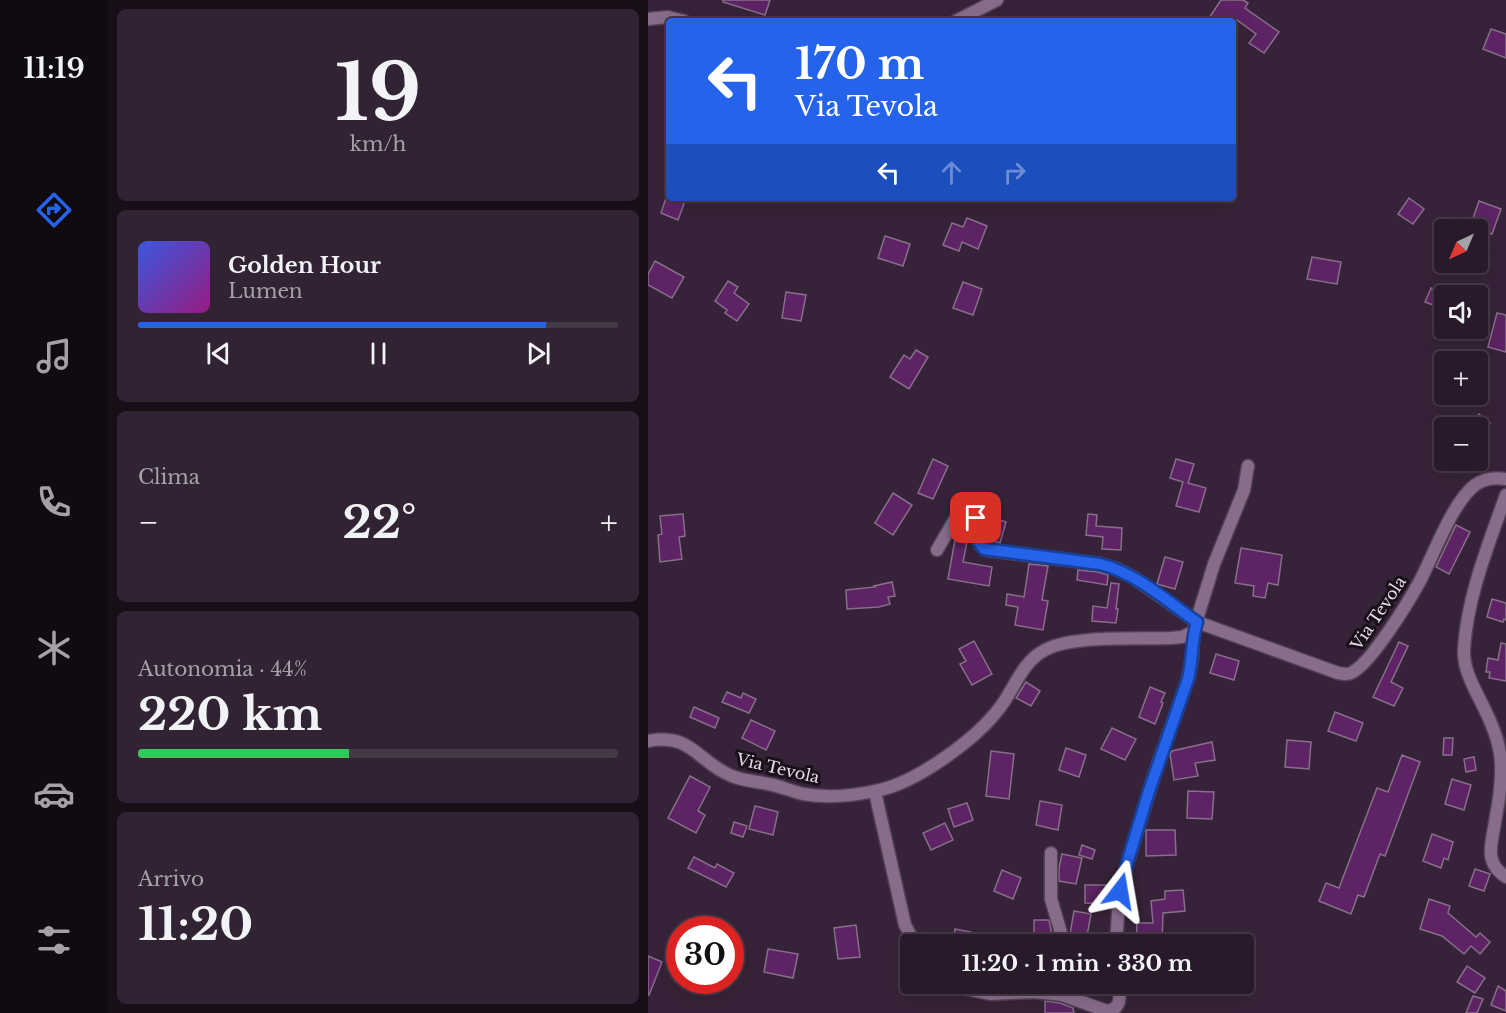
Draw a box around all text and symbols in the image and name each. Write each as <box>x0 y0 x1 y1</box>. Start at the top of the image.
text: 170 m <box>795 38 924 90</box>
icon: left <box>696 42 774 120</box>
text: 19 <box>335 44 421 141</box>
text: 11:19 <box>23 52 85 85</box>
text: Via Tevola <box>795 90 938 123</box>
text: km/h <box>350 132 406 156</box>
icon: left <box>872 156 905 189</box>
icon: ahead <box>935 156 968 189</box>
icon: right <box>998 156 1031 189</box>
icon: directions <box>33 189 75 231</box>
north arrow <box>1434 219 1488 273</box>
map controls <box>1434 219 1488 471</box>
text: Golden Hour <box>228 252 381 279</box>
text: Lumen <box>228 279 303 303</box>
button: sound <box>1434 285 1488 339</box>
icon: music <box>33 335 75 377</box>
icon: previous <box>202 337 235 370</box>
icon: pause <box>362 337 395 370</box>
icon: next <box>522 337 555 370</box>
button: + <box>1434 351 1488 405</box>
button: − <box>1434 417 1488 471</box>
text: Clima <box>138 465 200 489</box>
icon: phone <box>33 481 75 523</box>
pin <box>950 492 1001 543</box>
text: 22° <box>343 494 416 550</box>
icon: arrive <box>959 501 992 534</box>
text: − <box>138 502 159 543</box>
text: + <box>600 502 618 543</box>
street label: Via Tevola <box>1345 572 1410 655</box>
icon: climate <box>33 627 75 669</box>
text: Autonomia · 44% <box>138 657 307 681</box>
text: 220 km <box>138 686 322 742</box>
street label: Via Tevola <box>734 749 822 787</box>
icon: car <box>33 773 75 815</box>
position arrow <box>1088 859 1152 923</box>
text: Arrivo <box>138 867 204 891</box>
text: 11:20 <box>138 896 253 952</box>
speed limit sign: 30 <box>666 916 744 994</box>
icon: filters <box>33 919 75 961</box>
text: 11:20 · 1 min · 330 m <box>962 950 1192 977</box>

